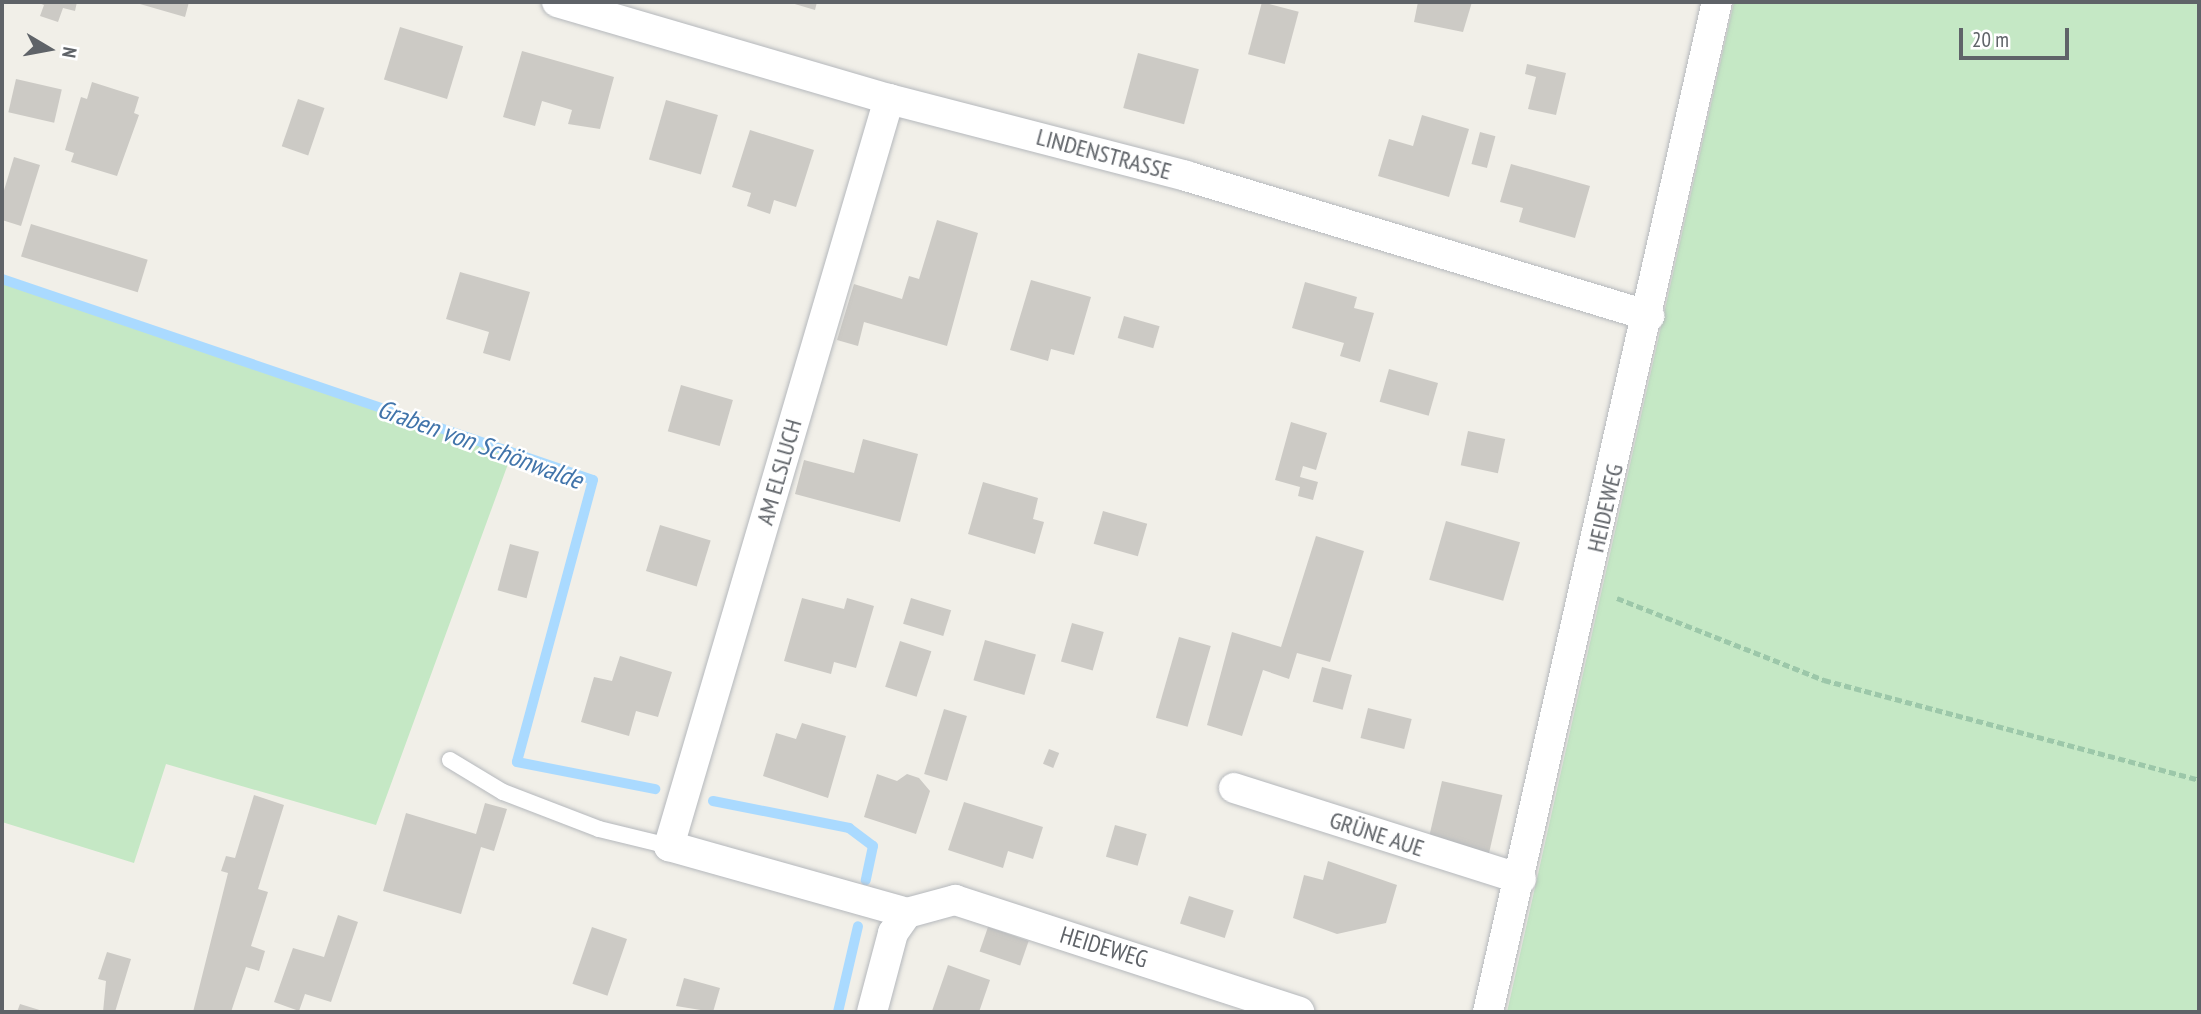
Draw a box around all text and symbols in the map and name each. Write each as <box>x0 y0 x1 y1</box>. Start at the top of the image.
north arrow <box>14 14 84 84</box>
scale bar <box>1963 14 2073 58</box>
text: 20 m <box>1972 26 2009 53</box>
text: N <box>57 46 82 60</box>
street label: LINDENSTRASSE <box>1033 122 1175 186</box>
water label: Graben von Schönwalde <box>373 392 587 496</box>
street label: AM ELSLUCH <box>750 416 808 528</box>
street label: HEIDEWEG <box>1581 461 1629 555</box>
street label: GRÜNE AUE <box>1326 805 1428 863</box>
street label: HEIDEWEG <box>1057 920 1151 974</box>

